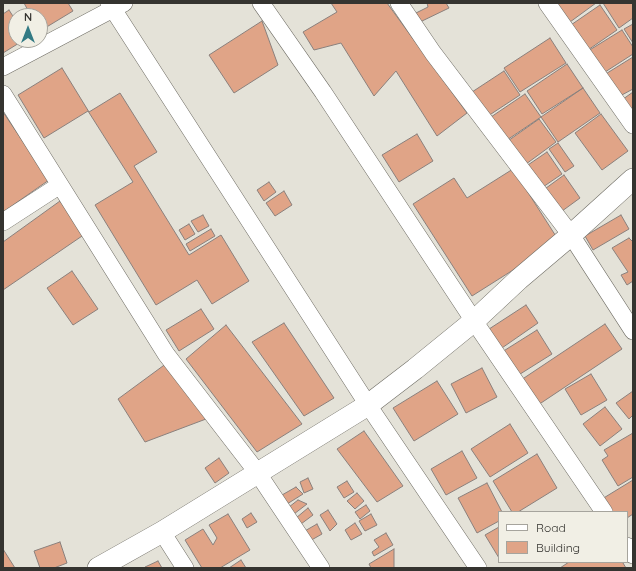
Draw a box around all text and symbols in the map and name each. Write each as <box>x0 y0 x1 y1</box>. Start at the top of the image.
north arrow <box>8 8 48 48</box>
text: N <box>24 10 32 24</box>
legend <box>498 511 628 563</box>
text: Road <box>536 520 566 535</box>
text: Building <box>536 540 580 555</box>

